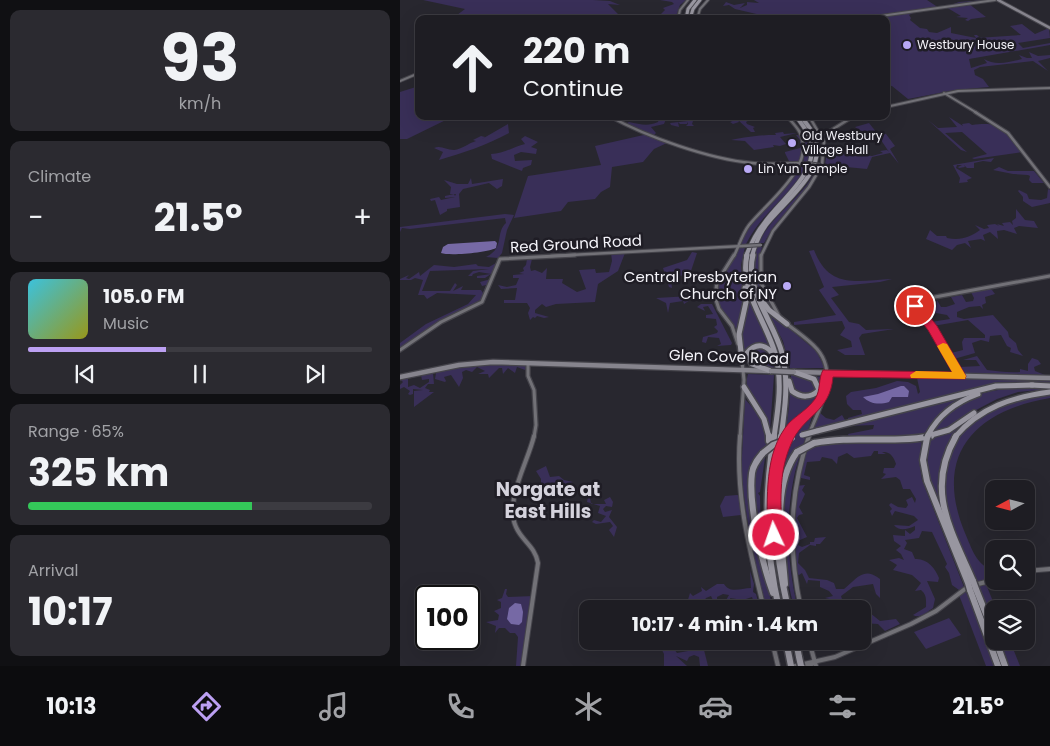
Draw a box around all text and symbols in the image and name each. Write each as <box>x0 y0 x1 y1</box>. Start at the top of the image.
text: 93 <box>160 13 240 104</box>
text: 220 m <box>523 26 630 75</box>
icon: ahead <box>440 35 505 100</box>
place label: Westbury House <box>917 36 1014 53</box>
marker: Westbury House <box>901 39 913 51</box>
text: Continue <box>523 73 623 104</box>
text: km/h <box>179 92 221 115</box>
place label: Old Westbury Village Hall <box>802 127 883 158</box>
marker: Old Westbury Village Hall <box>786 137 798 149</box>
place label: Lin Yun Temple <box>758 160 847 177</box>
marker: Lin Yun Temple <box>742 163 754 175</box>
text: Climate <box>28 165 91 188</box>
text: 21.5° <box>154 191 243 244</box>
text: − <box>28 198 43 237</box>
text: + <box>353 198 372 237</box>
street label: Red Ground Road <box>510 230 642 257</box>
place label: Central Presbyterian Church of NY <box>624 266 777 304</box>
marker: Central Presbyterian Church of NY <box>781 280 793 292</box>
text: 105.0 FM <box>103 283 185 310</box>
pin <box>894 285 936 327</box>
icon: arrive <box>901 292 929 320</box>
text: Music <box>103 312 149 335</box>
street label: Glen Cove Road <box>669 344 789 369</box>
icon: previous <box>71 360 99 388</box>
icon: pause <box>186 360 214 388</box>
icon: next <box>301 360 329 388</box>
text: Range · 65% <box>28 420 124 443</box>
text: 325 km <box>28 446 169 499</box>
district label: Norgate at East Hills <box>496 476 600 525</box>
north arrow <box>985 480 1035 530</box>
map controls <box>985 480 1035 650</box>
position arrow <box>747 508 799 560</box>
button: search <box>985 540 1035 590</box>
text: Arrival <box>28 559 78 582</box>
text: 10:17 <box>28 585 112 638</box>
speed limit sign: 100 <box>415 585 480 650</box>
button: layers <box>985 600 1035 650</box>
text: 10:17 · 4 min · 1.4 km <box>632 611 818 638</box>
icon: directions <box>189 689 224 724</box>
icon: music <box>316 689 351 724</box>
icon: phone <box>443 689 478 724</box>
icon: climate <box>571 689 606 724</box>
icon: car <box>698 689 733 724</box>
icon: filters <box>825 689 860 724</box>
text: 10:13 <box>46 691 97 722</box>
text: 21.5° <box>952 691 1004 722</box>

